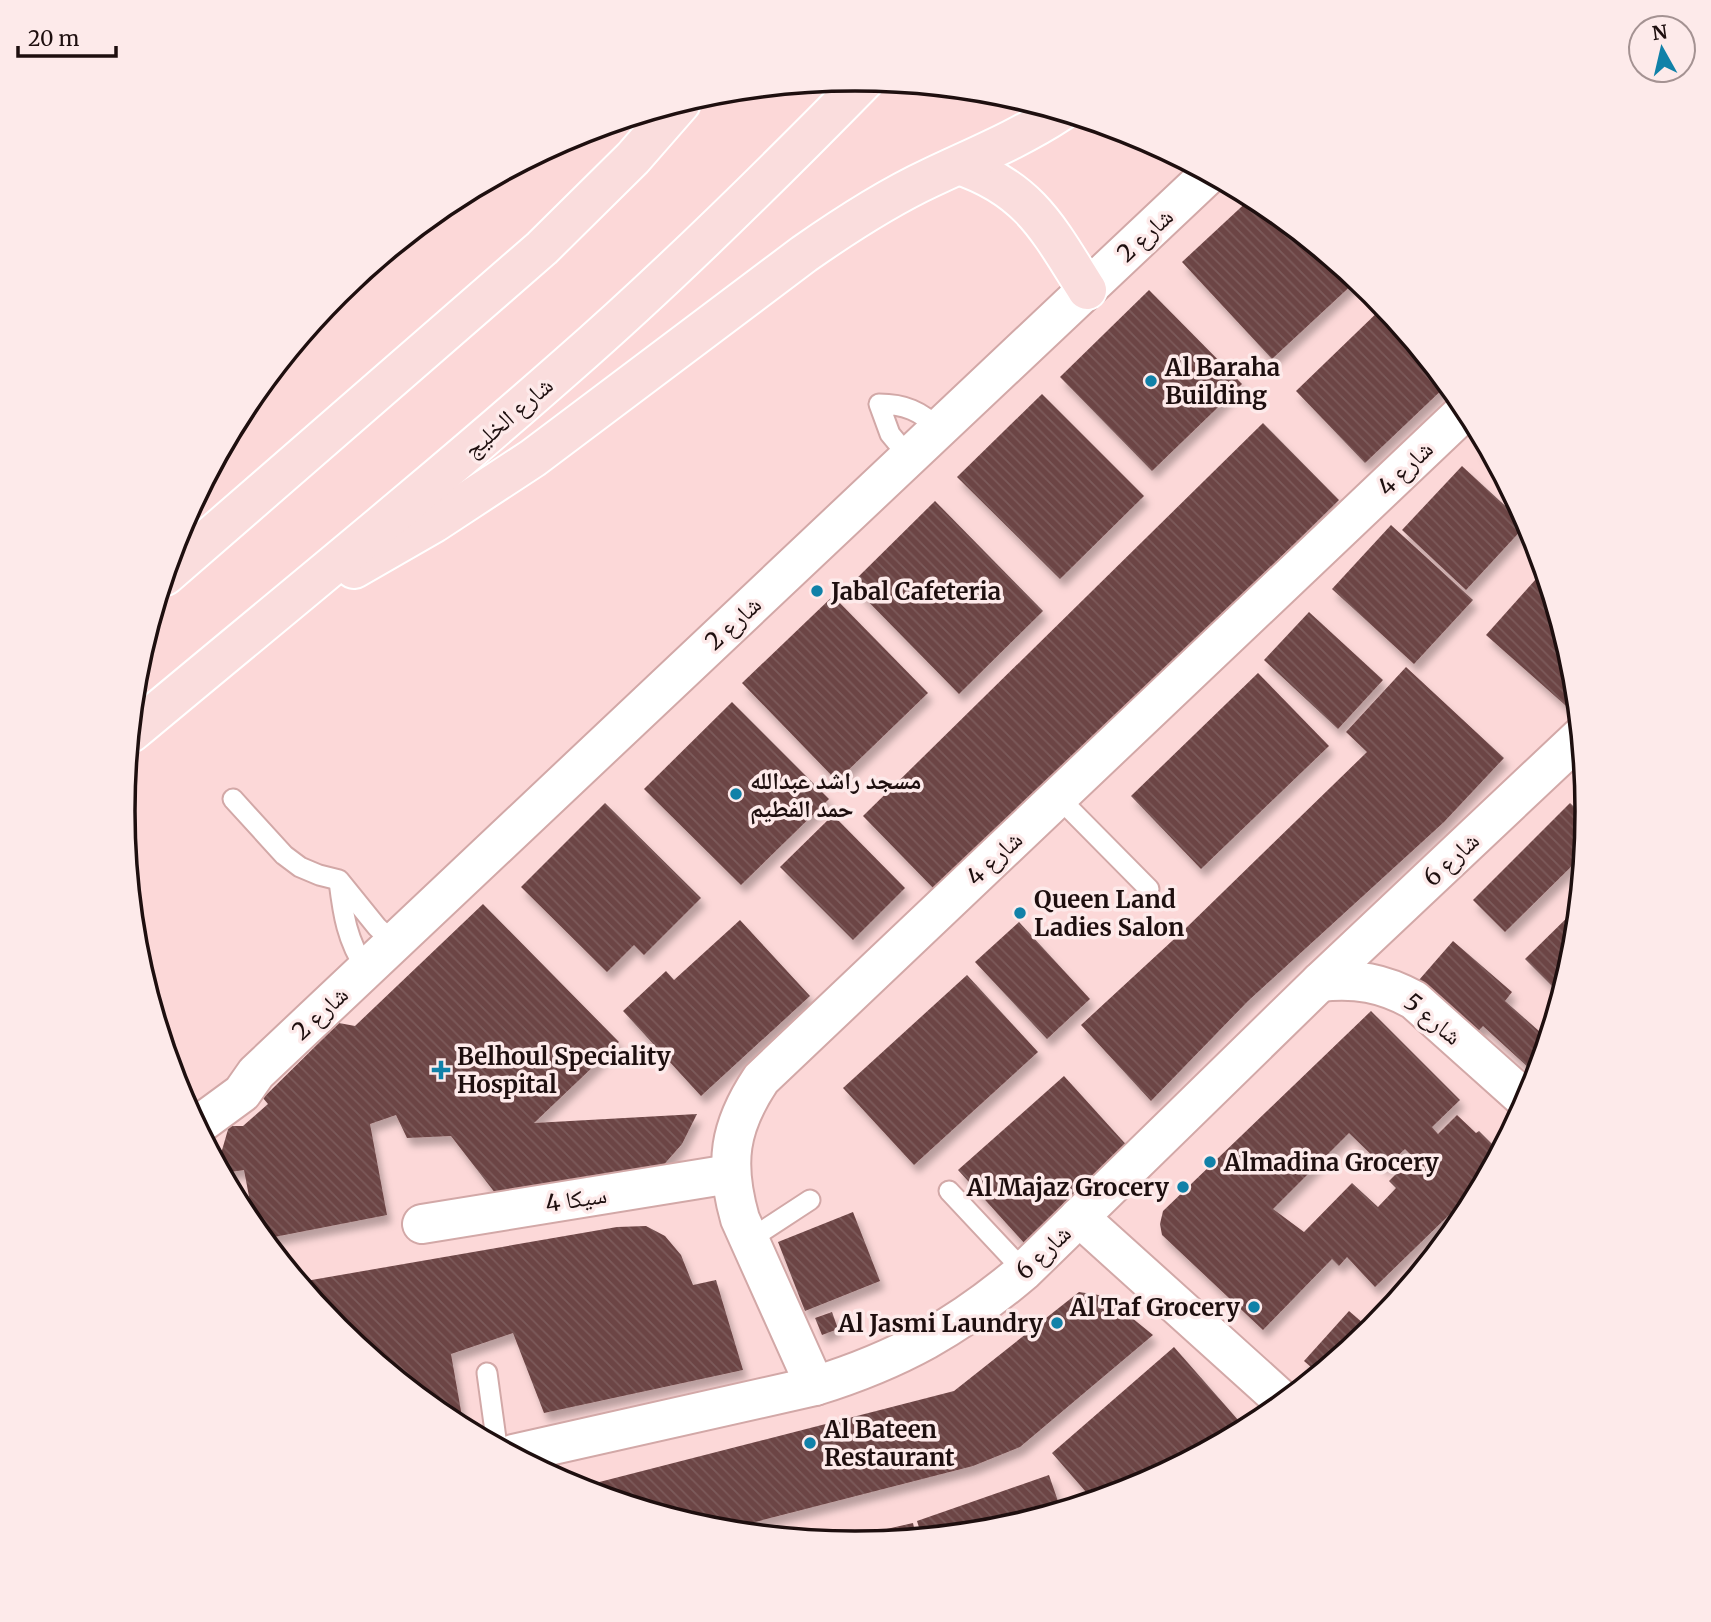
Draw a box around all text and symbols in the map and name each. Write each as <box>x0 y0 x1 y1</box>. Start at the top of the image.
scale bar <box>18 14 116 58</box>
north arrow <box>1627 14 1697 84</box>
text: N <box>1651 19 1669 45</box>
text: 20 m <box>28 25 80 52</box>
street label: شارع 2 <box>1110 201 1180 269</box>
place label: Al Baraha Building <box>1164 352 1280 411</box>
street label: شارع الخليج <box>457 370 559 464</box>
marker: Al Baraha Building <box>1143 373 1159 389</box>
street label: شارع 4 <box>1370 434 1440 502</box>
place label: Jabal Cafeteria <box>830 576 1001 607</box>
marker: Jabal Cafeteria <box>809 583 825 599</box>
street label: شارع 2 <box>698 589 768 657</box>
place label: مسجد راشد عبدالله حمد الفطيم <box>750 765 921 825</box>
marker: مسجد راشد عبدالله حمد الفطيم <box>728 786 744 802</box>
street label: شارع 4 <box>959 824 1029 892</box>
street label: شارع 6 <box>1416 825 1486 893</box>
place label: Queen Land Ladies Salon <box>1034 884 1184 943</box>
marker: Queen Land Ladies Salon <box>1012 905 1028 921</box>
street label: شارع 2 <box>285 979 355 1047</box>
street label: شارع 5 <box>1398 986 1468 1052</box>
place label: Belhoul Speciality Hospital <box>457 1041 671 1100</box>
marker: Belhoul Speciality Hospital <box>431 1060 451 1080</box>
place label: Almadina Grocery <box>1223 1147 1440 1178</box>
marker: Almadina Grocery <box>1202 1154 1218 1170</box>
place label: Al Majaz Grocery <box>966 1172 1170 1203</box>
street label: 4 سيكا <box>543 1179 609 1219</box>
marker: Al Majaz Grocery <box>1175 1179 1191 1195</box>
street label: شارع 6 <box>1009 1218 1077 1286</box>
place label: Al Taf Grocery <box>1069 1292 1241 1323</box>
marker: Al Taf Grocery <box>1246 1299 1262 1315</box>
place label: Al Jasmi Laundry <box>837 1308 1044 1339</box>
marker: Al Jasmi Laundry <box>1049 1315 1065 1331</box>
place label: Al Bateen Restaurant <box>823 1414 955 1473</box>
marker: Al Bateen Restaurant <box>802 1435 818 1451</box>

